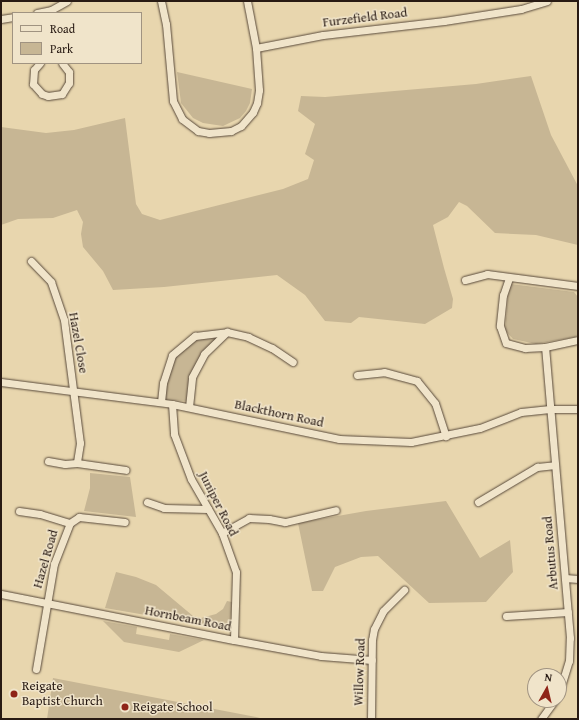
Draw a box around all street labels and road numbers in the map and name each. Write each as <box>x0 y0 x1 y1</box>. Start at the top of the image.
street label: Furzefield Road <box>322 5 408 31</box>
street label: Hazel Close <box>65 311 91 375</box>
street label: Blackthorn Road <box>233 397 325 431</box>
street label: Juniper Road <box>195 469 241 539</box>
street label: Arbutus Road <box>540 516 562 590</box>
street label: Hazel Road <box>30 528 62 590</box>
street label: Hornbeam Road <box>144 603 232 635</box>
street label: Willow Road <box>351 638 369 706</box>

